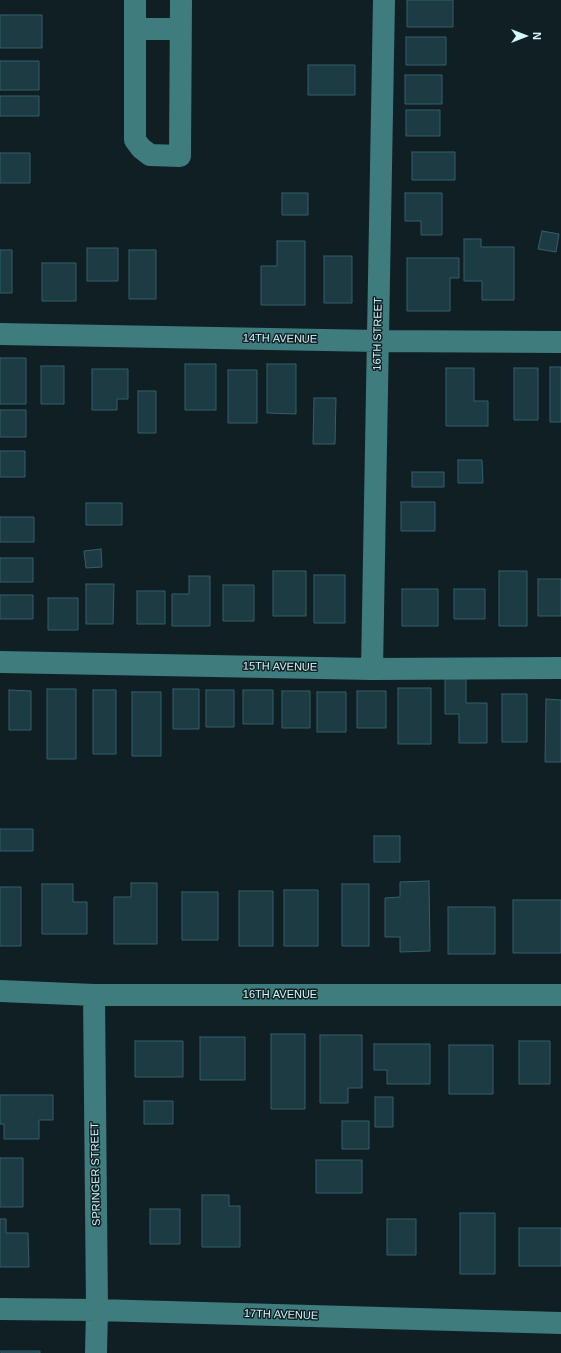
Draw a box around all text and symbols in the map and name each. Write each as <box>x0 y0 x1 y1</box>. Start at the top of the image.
north arrow <box>505 16 545 56</box>
text: N <box>531 32 543 40</box>
street label: 16TH STREET <box>371 297 385 371</box>
street label: 14TH AVENUE <box>243 332 317 346</box>
street label: 15TH AVENUE <box>243 660 317 674</box>
street label: 16TH AVENUE <box>243 988 317 1002</box>
street label: SPRINGER STREET <box>88 1122 104 1226</box>
street label: 17TH AVENUE <box>244 1307 318 1323</box>

